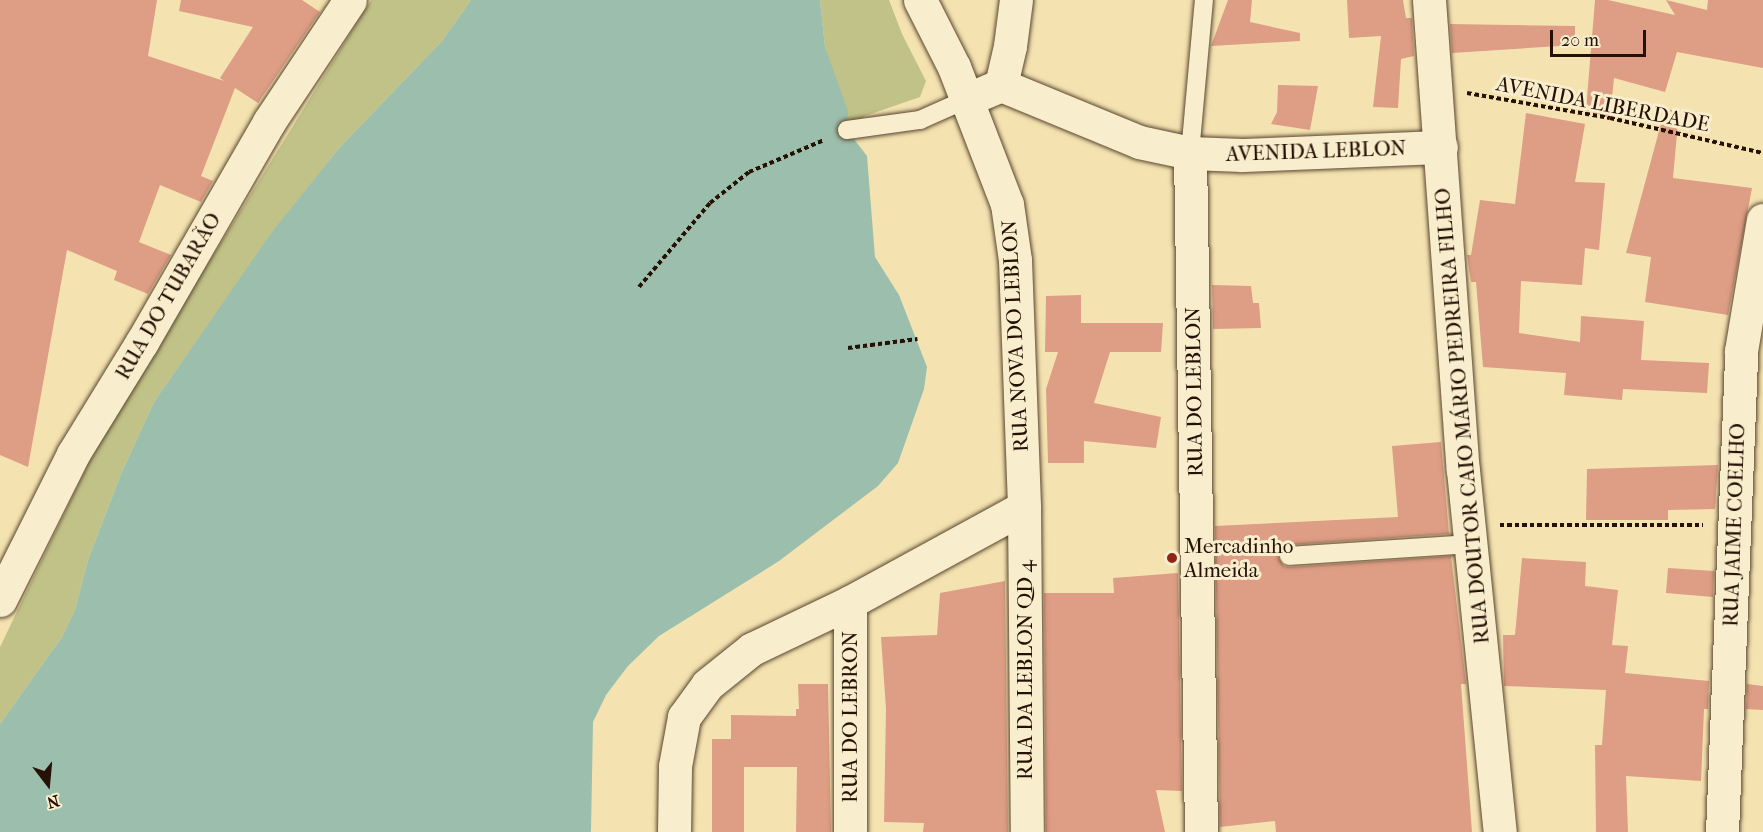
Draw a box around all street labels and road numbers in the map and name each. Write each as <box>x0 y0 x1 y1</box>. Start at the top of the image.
street label: AVENIDA LIBERDADE <box>1494 71 1712 137</box>
street label: AVENIDA LEBLON <box>1225 135 1407 167</box>
street label: RUA DOUTOR CAIO MÁRIO PEDREIRA FILHO <box>1430 187 1494 645</box>
street label: RUA DO TUBARÃO <box>110 208 226 384</box>
street label: RUA NOVA DO LEBLON <box>996 219 1034 453</box>
street label: RUA DO LEBLON <box>1180 307 1208 477</box>
street label: RUA JAIME COELHO <box>1718 423 1750 627</box>
street label: RUA DA LEBLON QD 4 <box>1012 560 1038 780</box>
street label: RUA DO LEBRON <box>837 631 863 803</box>

